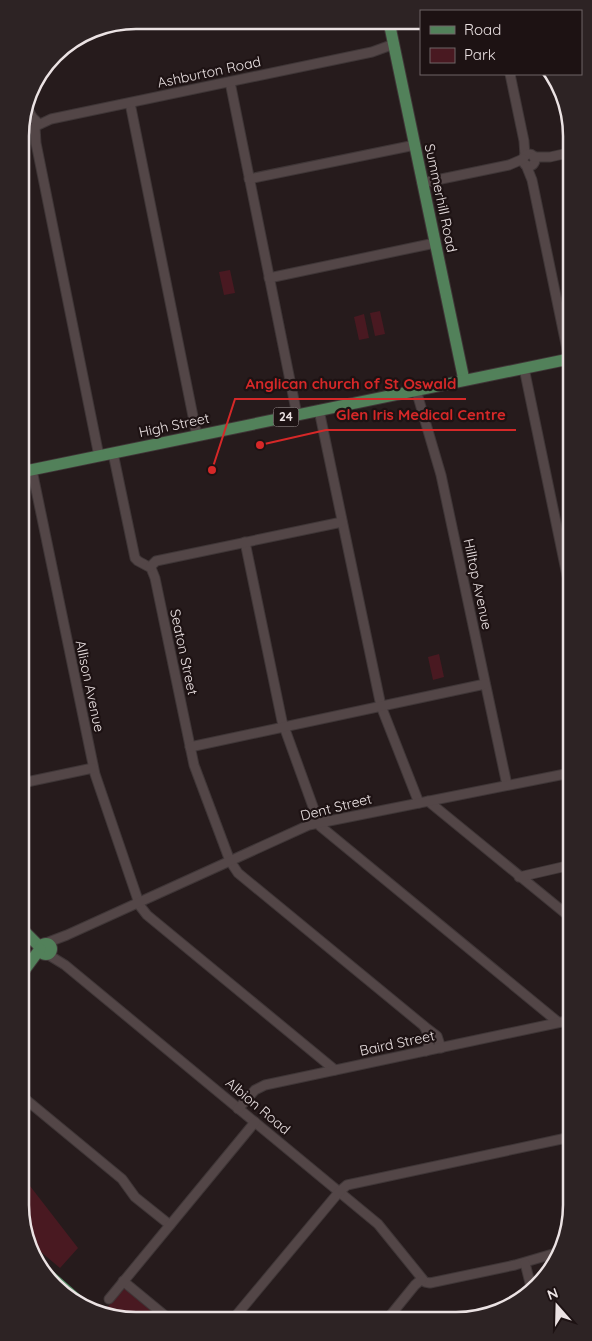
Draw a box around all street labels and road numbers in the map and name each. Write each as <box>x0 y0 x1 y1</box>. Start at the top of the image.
street label: Ashburton Road <box>156 52 262 92</box>
street label: Summerhill Road <box>421 142 461 254</box>
road number: 24 <box>274 408 298 427</box>
street label: High Street <box>137 409 211 441</box>
street label: Hilltop Avenue <box>460 537 496 631</box>
street label: Seaton Street <box>166 607 202 697</box>
street label: Allison Avenue <box>71 638 109 734</box>
street label: Dent Street <box>298 789 374 825</box>
street label: Baird Street <box>358 1026 436 1060</box>
street label: Albion Road <box>222 1074 294 1138</box>

